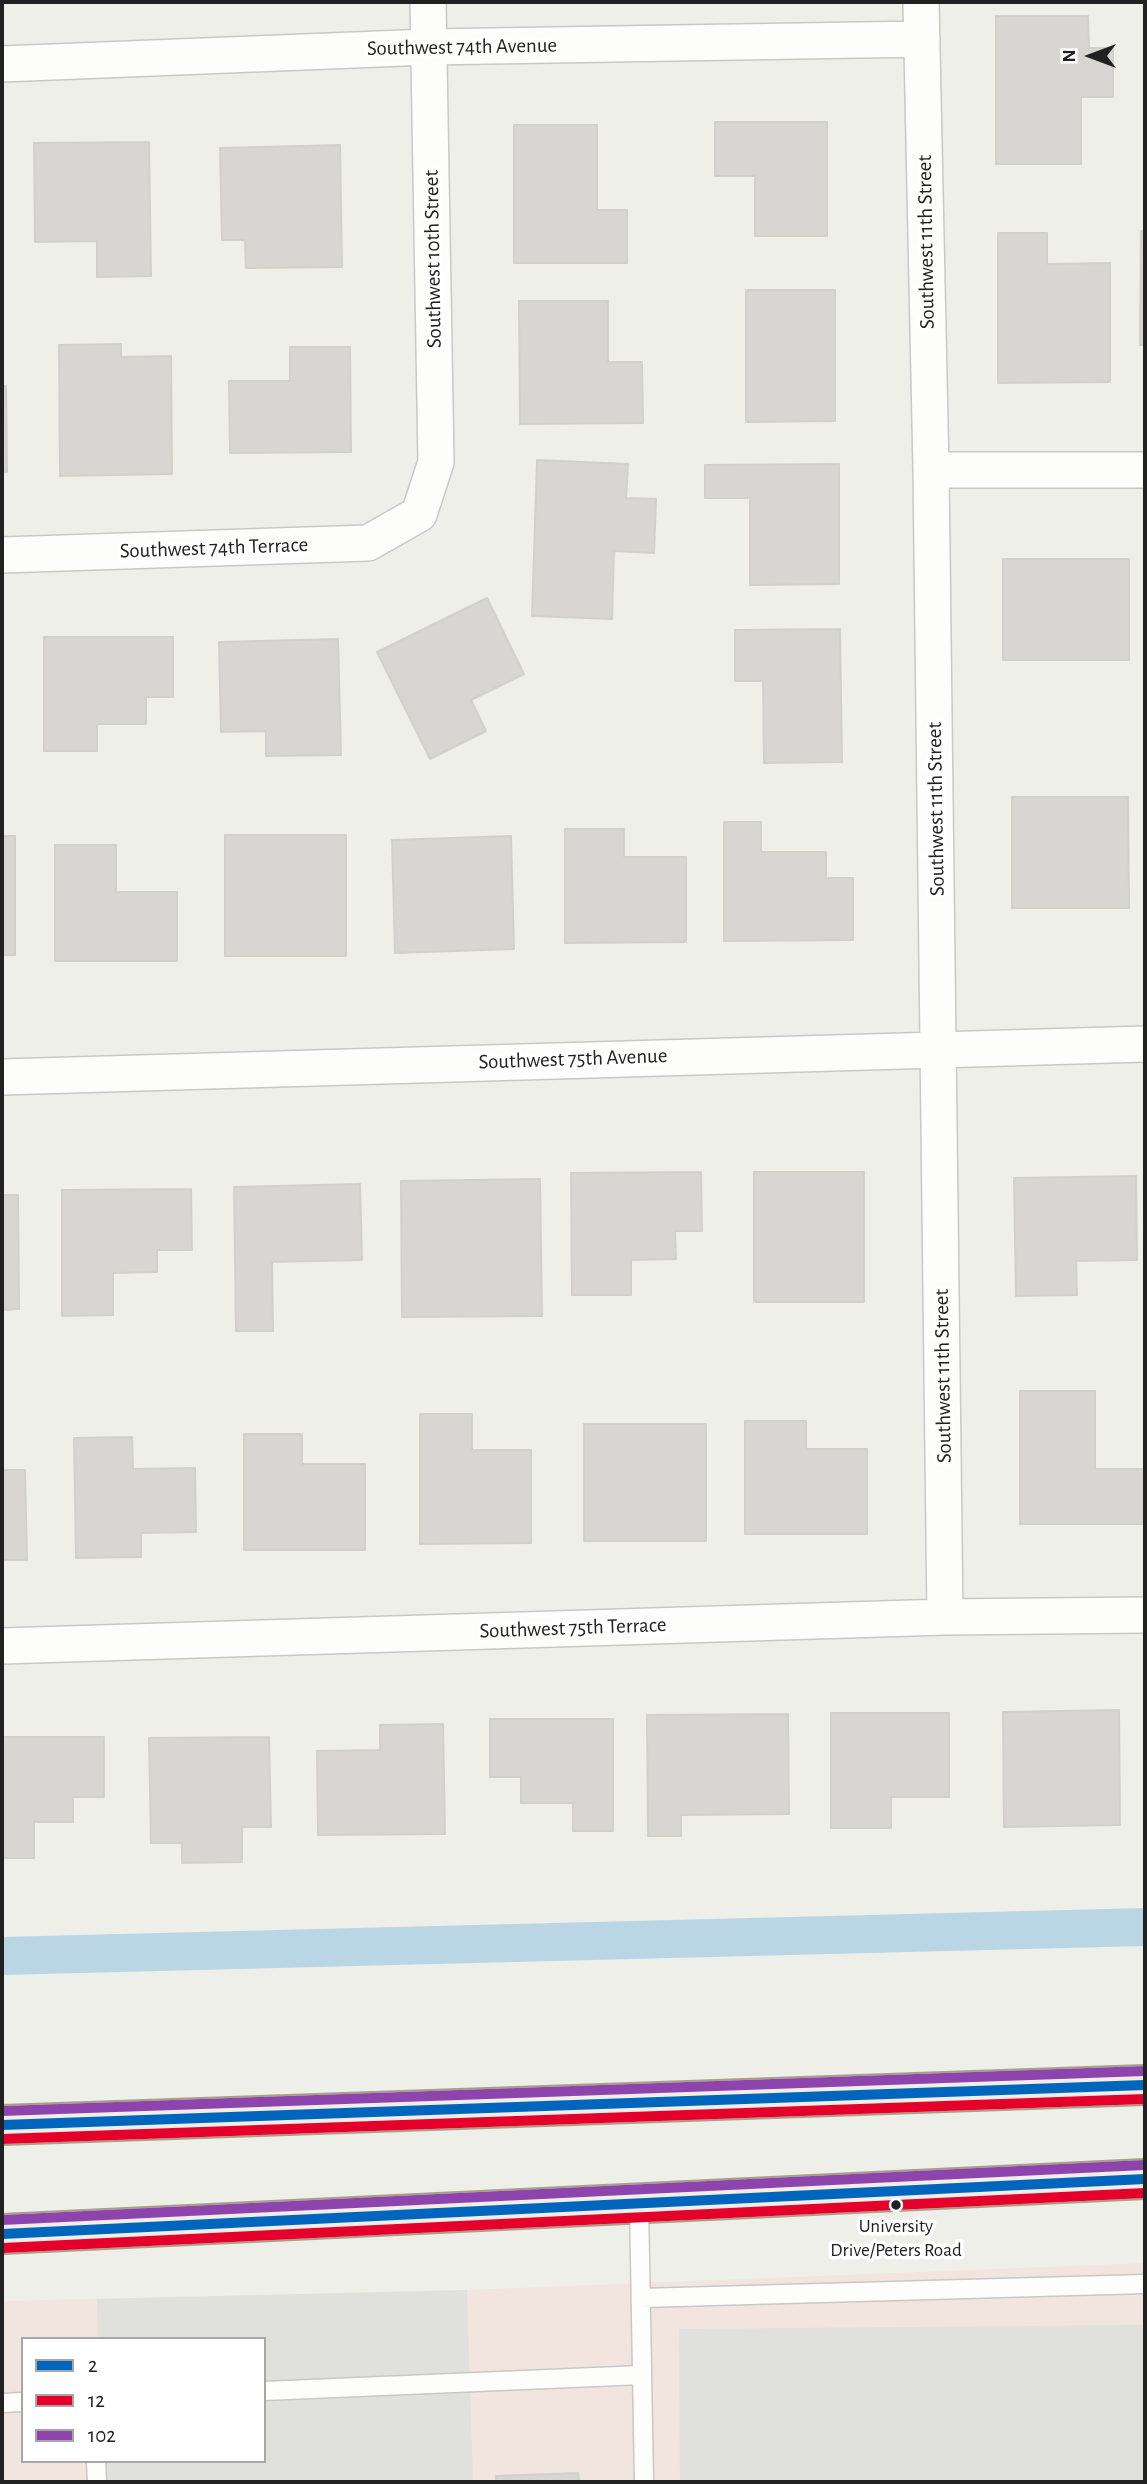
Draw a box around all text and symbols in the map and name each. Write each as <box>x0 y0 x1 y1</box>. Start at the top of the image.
north arrow <box>1056 21 1126 91</box>
street label: Southwest 74th Avenue <box>367 33 557 61</box>
text: N <box>1060 49 1079 63</box>
street label: Southwest 11th Street <box>912 155 940 329</box>
street label: Southwest 10th Street <box>419 170 447 348</box>
street label: Southwest 74th Terrace <box>119 532 309 564</box>
street label: Southwest 11th Street <box>922 722 950 896</box>
street label: Southwest 75th Avenue <box>478 1043 668 1075</box>
street label: Southwest 11th Street <box>929 1289 957 1463</box>
street label: Southwest 75th Terrace <box>479 1612 667 1644</box>
marker: University Drive/Peters Road <box>889 2198 903 2212</box>
place label: University Drive/Peters Road <box>830 2215 962 2259</box>
legend <box>21 2337 266 2463</box>
text: 2 <box>88 2355 98 2376</box>
text: 12 <box>88 2390 105 2411</box>
text: 102 <box>88 2425 116 2446</box>

